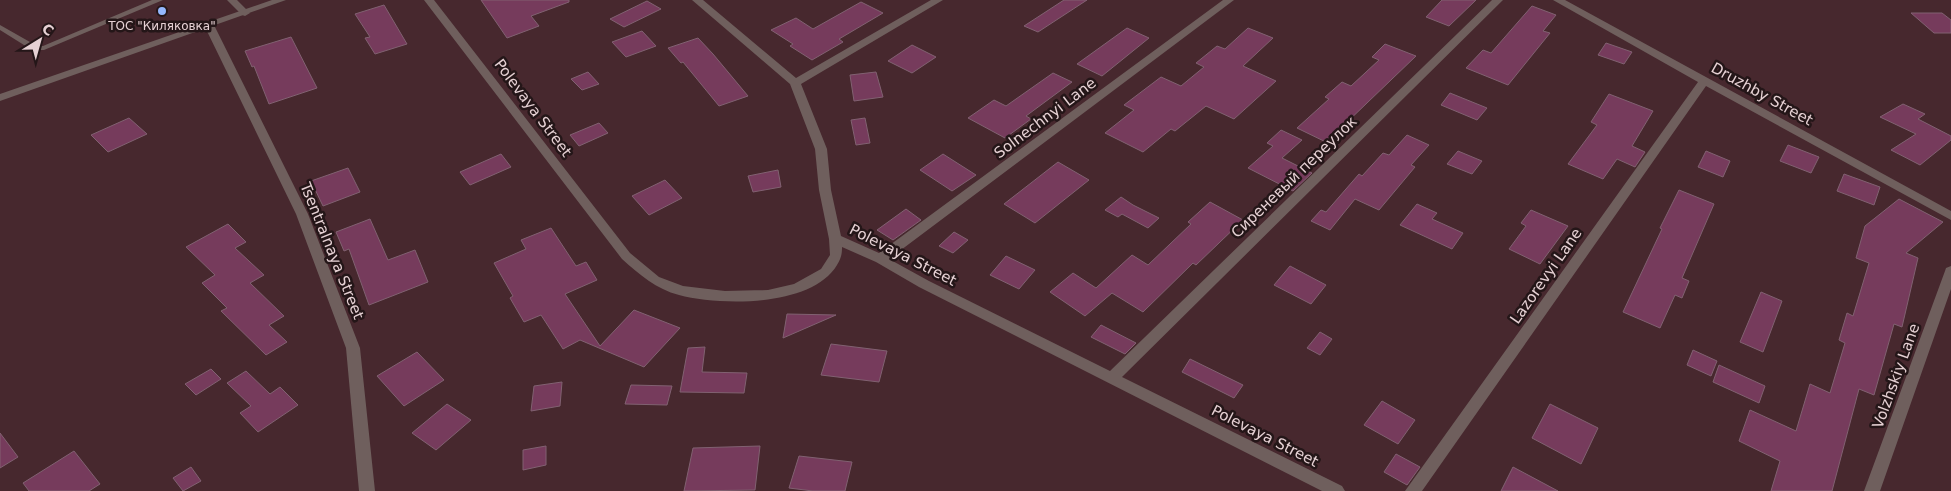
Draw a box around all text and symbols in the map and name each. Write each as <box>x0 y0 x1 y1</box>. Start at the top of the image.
marker: ТОС "Киляковка" <box>156 5 168 17</box>
north arrow <box>15 15 65 65</box>
place label: ТОС "Киляковка" <box>107 19 216 33</box>
text: С <box>39 20 57 39</box>
street label: Polevaya Street <box>490 56 576 160</box>
street label: Druzhby Street <box>1708 59 1816 129</box>
street label: Solnechnyi Lane <box>990 74 1100 162</box>
street label: Сиреневый переулок <box>1227 112 1361 242</box>
street label: Tsentralnaya Street <box>296 179 368 322</box>
street label: Polevaya Street <box>847 220 960 290</box>
street label: Lazorevyi Lane <box>1506 225 1586 327</box>
street label: Volzhskiy Lane <box>1869 321 1923 431</box>
street label: Polevaya Street <box>1209 401 1322 471</box>

